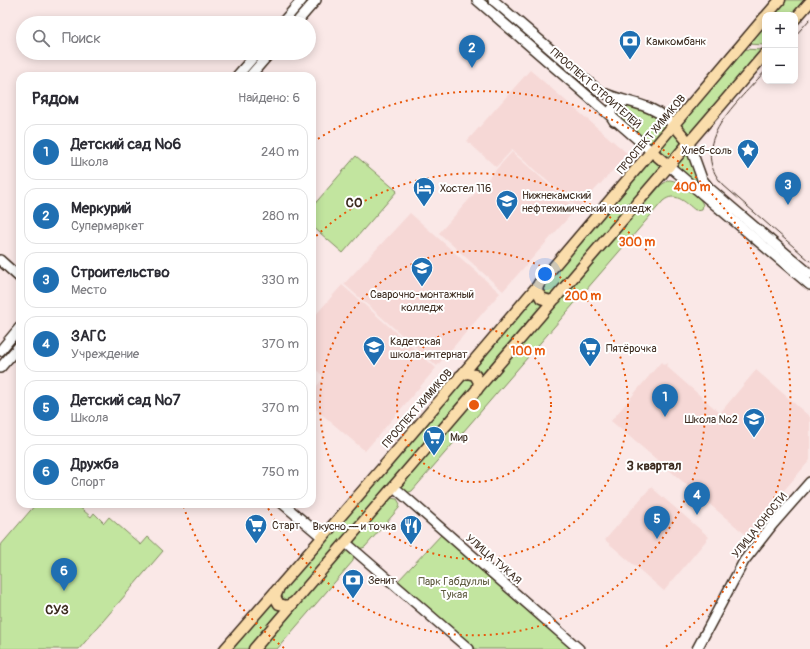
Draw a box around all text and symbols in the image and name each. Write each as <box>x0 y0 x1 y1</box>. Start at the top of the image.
map controls <box>762 12 798 84</box>
button: + <box>762 12 798 48</box>
search box <box>16 16 316 60</box>
icon: search <box>30 27 52 49</box>
bank icon: Камкомбанк <box>617 28 643 61</box>
text: Поиск <box>62 29 101 48</box>
pin: 2 <box>459 35 485 68</box>
place label: Камкомбанк <box>646 35 706 48</box>
street label: ПРОСПЕКТ СТРОИТЕЛЕЙ <box>548 46 644 131</box>
button: − <box>762 48 798 84</box>
text: Рядом <box>32 88 79 109</box>
text: Найдено: 6 <box>238 90 300 106</box>
street label: ПРОСПЕКТ ХИМИКОВ <box>614 92 688 177</box>
text: Детский сад №6 <box>71 135 181 154</box>
place icon: Хлеб-соль <box>735 137 761 170</box>
text: 1 <box>43 144 49 160</box>
text: 240 m <box>261 144 299 160</box>
place label: Хлеб-соль <box>682 144 732 157</box>
text: Школа <box>71 154 108 170</box>
pin: 3 <box>775 172 801 205</box>
hotel icon: Хостел 116 <box>411 175 437 208</box>
text: 400 m <box>673 180 711 195</box>
place label: Хостел 116 <box>440 182 491 195</box>
school or university icon: Нижнекамский нефтехимический колледж <box>494 188 520 221</box>
place label: Нижнекамский нефтехимический колледж <box>522 189 651 215</box>
district label: СО <box>346 195 363 211</box>
text: Меркурий <box>71 199 131 218</box>
text: 2 <box>42 208 50 224</box>
text: 280 m <box>262 208 299 224</box>
text: Супермаркет <box>71 218 144 234</box>
text: 300 m <box>619 235 656 250</box>
school or university icon: Сварочно-монтажный колледж <box>409 255 435 288</box>
text: Строительство <box>71 263 170 282</box>
your location <box>535 264 555 284</box>
text: 3 <box>42 272 50 288</box>
text: 330 m <box>261 272 299 288</box>
text: Место <box>71 282 107 298</box>
place label: Сварочно-монтажный колледж <box>370 288 474 314</box>
text: 200 m <box>565 289 602 304</box>
text: ЗАГС <box>71 327 106 346</box>
school or university icon: Кадетская школа-интернат <box>361 334 387 367</box>
place label: Кадетская школа-интернат <box>390 335 468 361</box>
supermarket icon: Пятёрочка <box>577 335 603 368</box>
text: 4 <box>42 336 50 352</box>
text: 370 m <box>262 336 299 352</box>
place label: Пятёрочка <box>606 342 657 355</box>
text: 100 m <box>511 344 546 359</box>
text: Учреждение <box>71 346 139 362</box>
street label: ПРОСПЕКТ ХИМИКОВ <box>380 366 455 450</box>
pin: 1 <box>652 384 678 417</box>
text: Детский сад №7 <box>71 391 180 410</box>
centre of rings <box>467 398 481 412</box>
text: 5 <box>42 400 50 416</box>
text: 370 m <box>262 400 299 416</box>
school or university icon: Школа №2 <box>741 406 767 439</box>
text: Школа <box>71 410 108 426</box>
place label: Школа №2 <box>685 413 738 426</box>
supermarket icon: Мир <box>421 424 447 457</box>
place label: Мир <box>450 431 468 444</box>
text: Дружба <box>71 455 119 474</box>
district label: 3 квартал <box>627 458 682 474</box>
text: 6 <box>42 464 50 480</box>
text: 750 m <box>262 464 299 480</box>
text: Спорт <box>71 474 105 490</box>
pin: 4 <box>684 482 710 515</box>
street label: УЛИЦА ЮНОСТИ <box>729 490 790 561</box>
pin: 5 <box>644 506 670 539</box>
supermarket icon: Старт <box>243 512 269 545</box>
restaurant icon: Вкусно — и точка <box>398 513 424 546</box>
place label: Старт <box>272 519 301 532</box>
place label: Вкусно — и точка <box>312 520 396 533</box>
street label: УЛИЦА ТУКАЯ <box>463 532 524 587</box>
pin: 6 <box>51 558 77 591</box>
bank icon: Зенит <box>340 567 366 600</box>
place label: Зенит <box>368 574 396 587</box>
park label: Парк Габдуллы Тукая <box>418 575 490 601</box>
district label: СУЗ <box>45 602 69 618</box>

